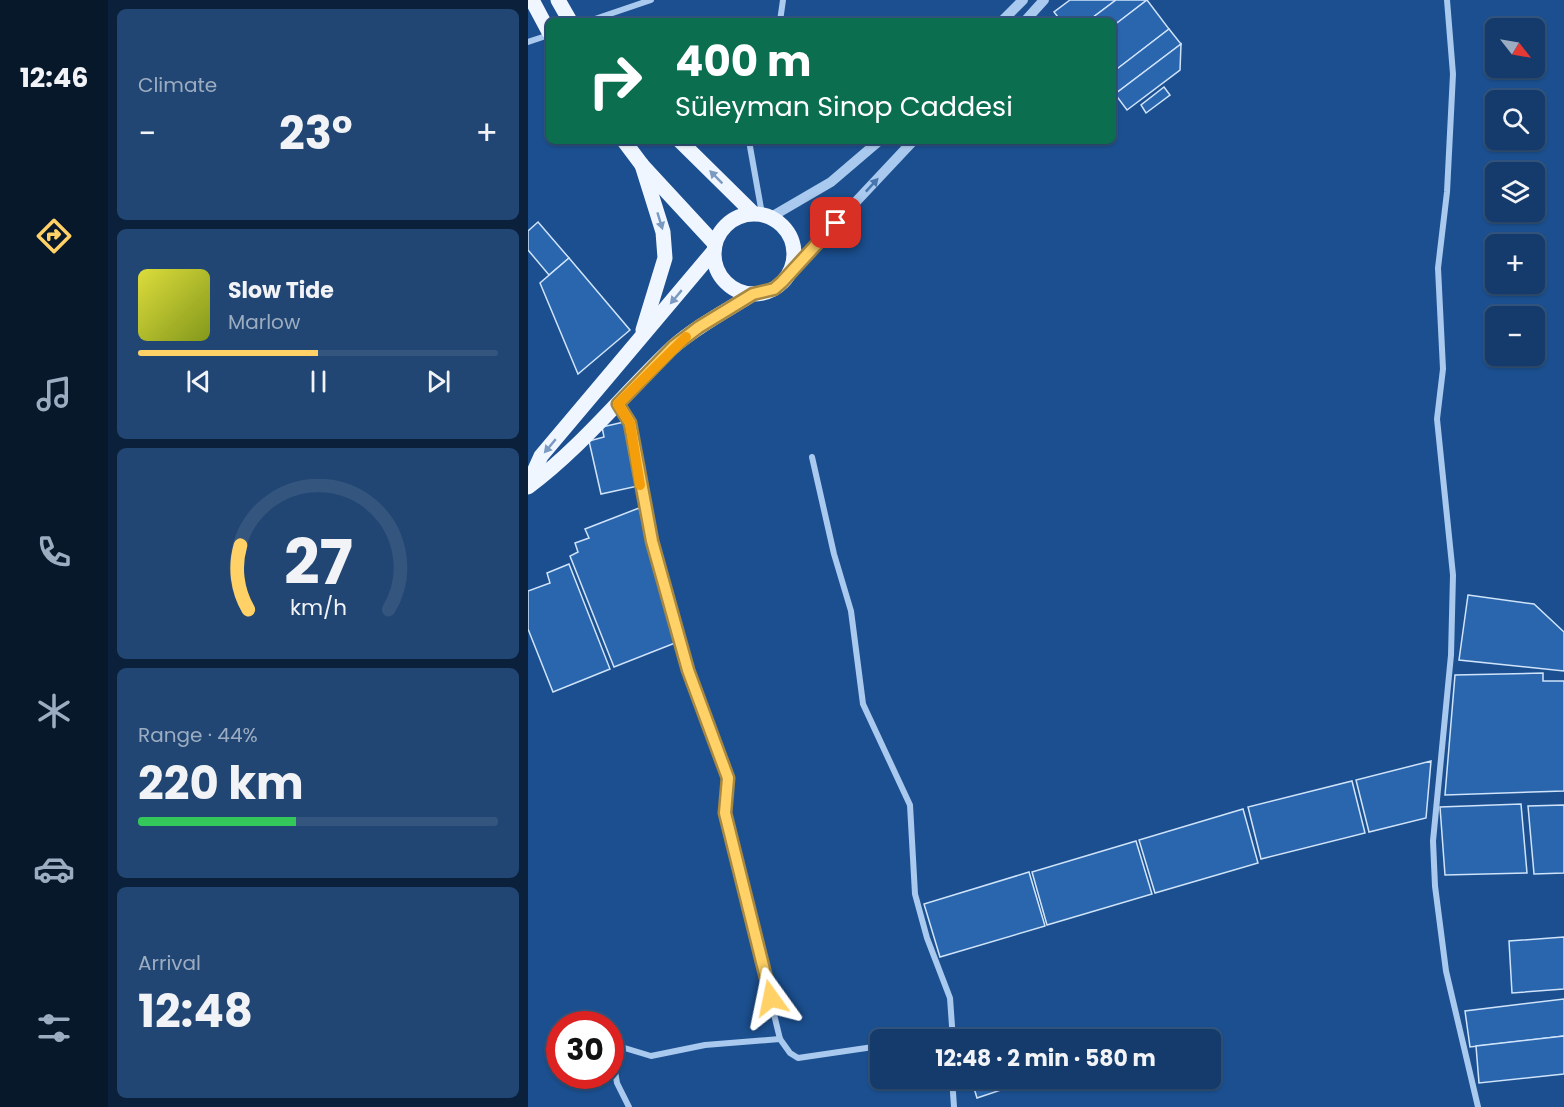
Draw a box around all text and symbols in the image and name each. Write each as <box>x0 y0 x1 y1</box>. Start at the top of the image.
north arrow <box>1485 18 1545 78</box>
map controls <box>1485 18 1545 366</box>
text: 400 m <box>675 32 812 91</box>
icon: right <box>576 42 654 120</box>
text: 12:46 <box>20 59 88 96</box>
text: Climate <box>138 71 217 99</box>
text: Süleyman Sinop Caddesi <box>675 88 1013 125</box>
button: search <box>1485 90 1545 150</box>
text: 23° <box>279 102 353 165</box>
text: − <box>138 110 156 157</box>
text: + <box>475 110 498 157</box>
button: layers <box>1485 162 1545 222</box>
one-way arrow <box>710 171 724 185</box>
one-way arrow <box>865 178 878 193</box>
pin <box>810 197 861 248</box>
icon: arrive <box>819 206 852 239</box>
one-way arrow <box>655 212 665 230</box>
icon: directions <box>33 215 75 257</box>
button: + <box>1485 234 1545 294</box>
text: Slow Tide <box>228 275 334 306</box>
one-way arrow <box>669 289 682 305</box>
button: − <box>1485 306 1545 366</box>
text: Marlow <box>228 308 300 336</box>
icon: previous <box>182 365 215 398</box>
icon: pause <box>302 365 335 398</box>
icon: next <box>422 365 455 398</box>
icon: music <box>33 373 75 415</box>
one-way arrow <box>543 438 556 454</box>
text: 27 <box>283 519 353 607</box>
icon: phone <box>33 531 75 573</box>
text: km/h <box>289 593 347 624</box>
icon: climate <box>33 690 75 732</box>
text: Range · 44% <box>138 721 258 749</box>
text: 220 km <box>138 752 304 815</box>
icon: car <box>33 848 75 890</box>
text: Arrival <box>138 949 201 977</box>
position arrow <box>739 966 803 1030</box>
text: 12:48 <box>138 980 253 1043</box>
icon: filters <box>33 1007 75 1049</box>
speed limit sign: 30 <box>546 1011 624 1089</box>
text: 12:48 · 2 min · 580 m <box>935 1043 1156 1074</box>

